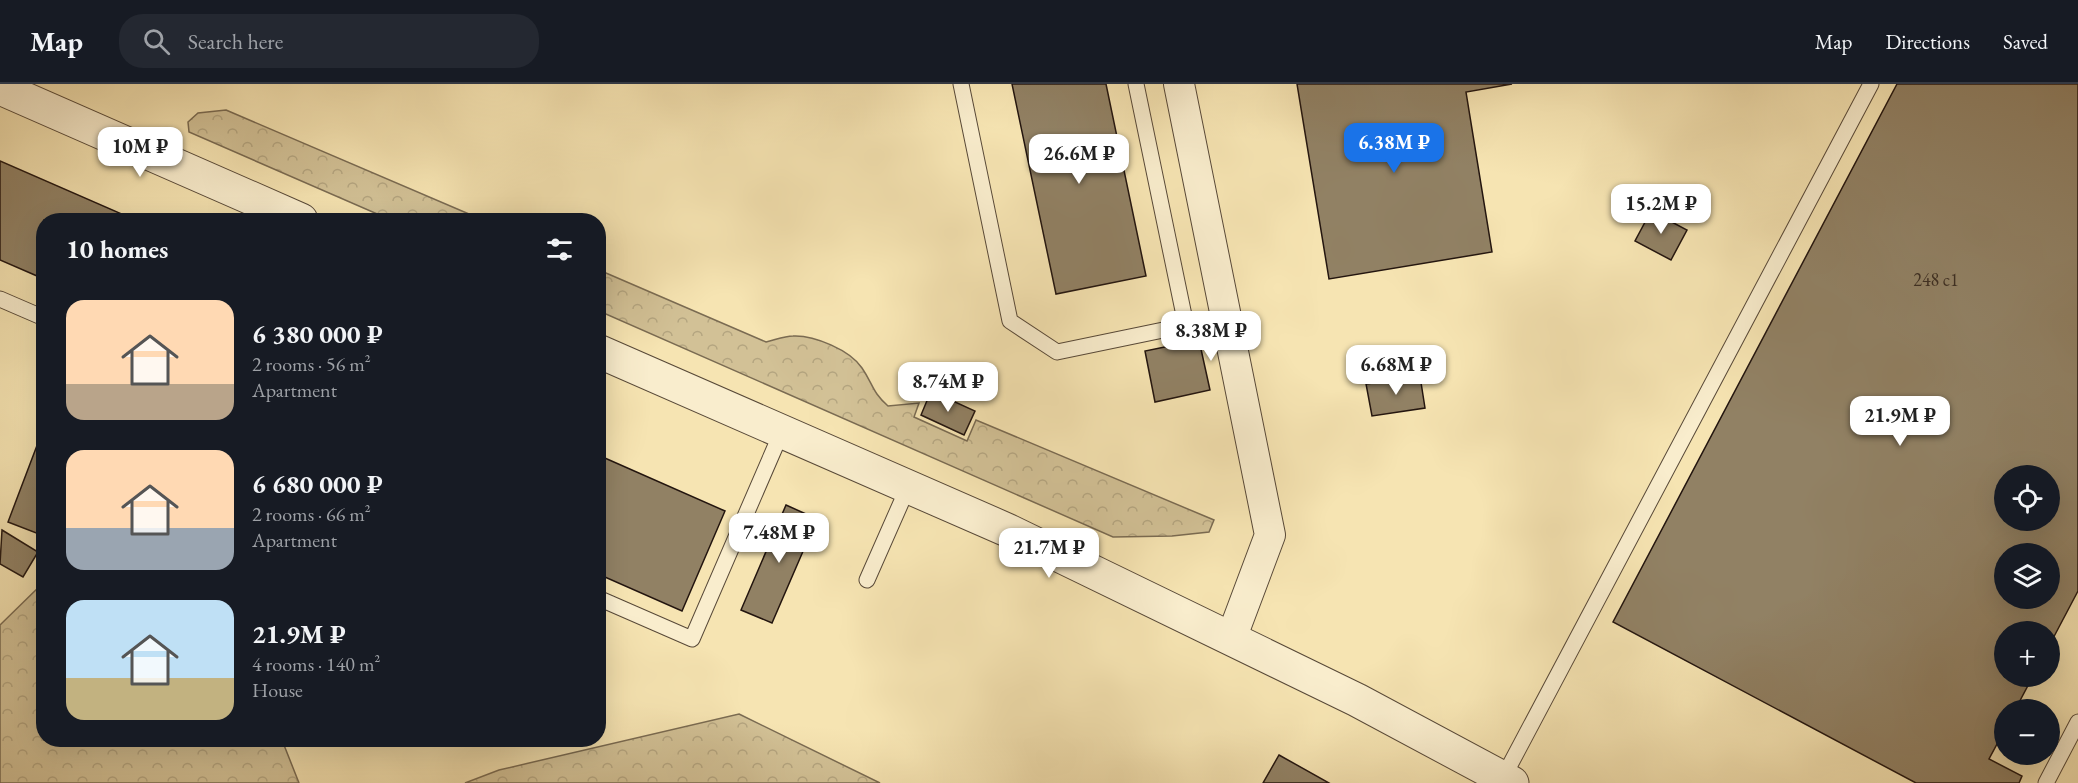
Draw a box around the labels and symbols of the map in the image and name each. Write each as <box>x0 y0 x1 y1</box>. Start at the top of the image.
pin: 6.38M ₽ <box>1339 123 1449 174</box>
pin: 10M ₽ <box>98 127 182 178</box>
pin: 26.6M ₽ <box>1024 134 1134 185</box>
pin: 15.2M ₽ <box>1606 184 1716 235</box>
house number: 248 с1 <box>1913 268 1959 291</box>
pin: 8.38M ₽ <box>1156 311 1266 362</box>
pin: 6.68M ₽ <box>1341 345 1451 396</box>
pin: 8.74M ₽ <box>893 362 1003 413</box>
pin: 21.9M ₽ <box>1845 396 1955 447</box>
pin: 7.48M ₽ <box>724 513 834 564</box>
pin: 21.7M ₽ <box>994 528 1104 579</box>

